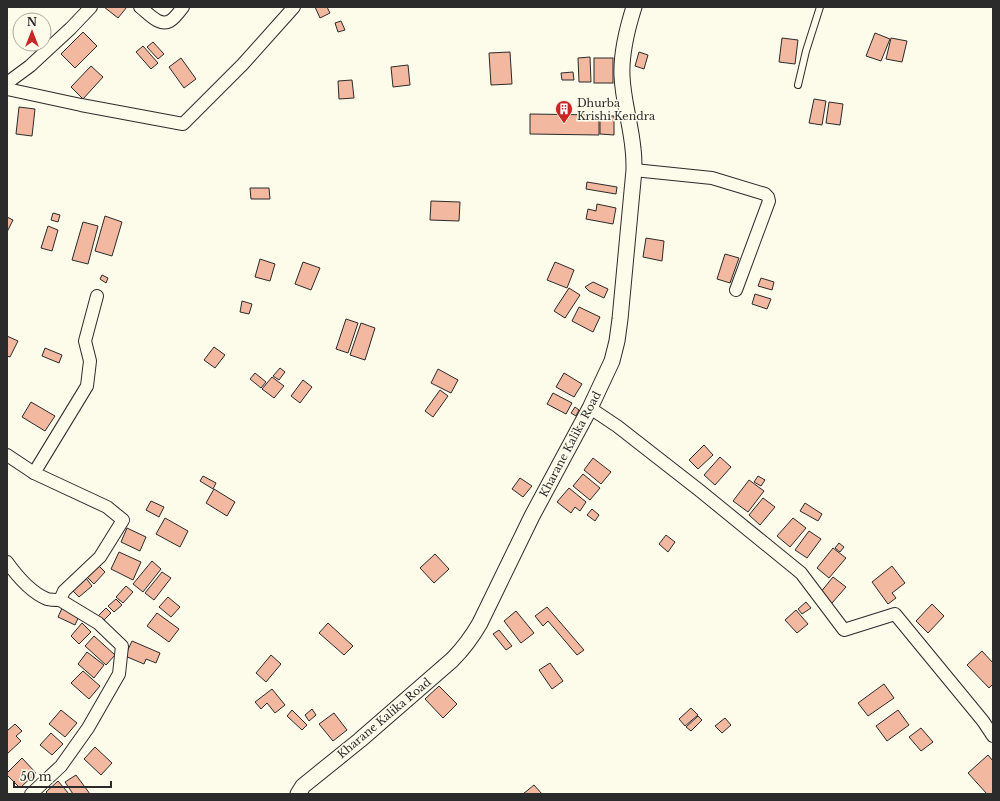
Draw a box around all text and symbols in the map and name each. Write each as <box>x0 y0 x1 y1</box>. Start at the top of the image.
north arrow <box>12 12 52 52</box>
text: N <box>27 15 38 29</box>
place label: Dhurba Krishi Kendra <box>577 96 656 123</box>
building icon: Dhurba Krishi Kendra <box>554 99 574 124</box>
street label: Kharane Kalika Road <box>536 388 604 499</box>
street label: Kharane Kalika Road <box>334 674 434 761</box>
scale bar <box>14 763 111 789</box>
text: 50 m <box>20 769 52 784</box>

